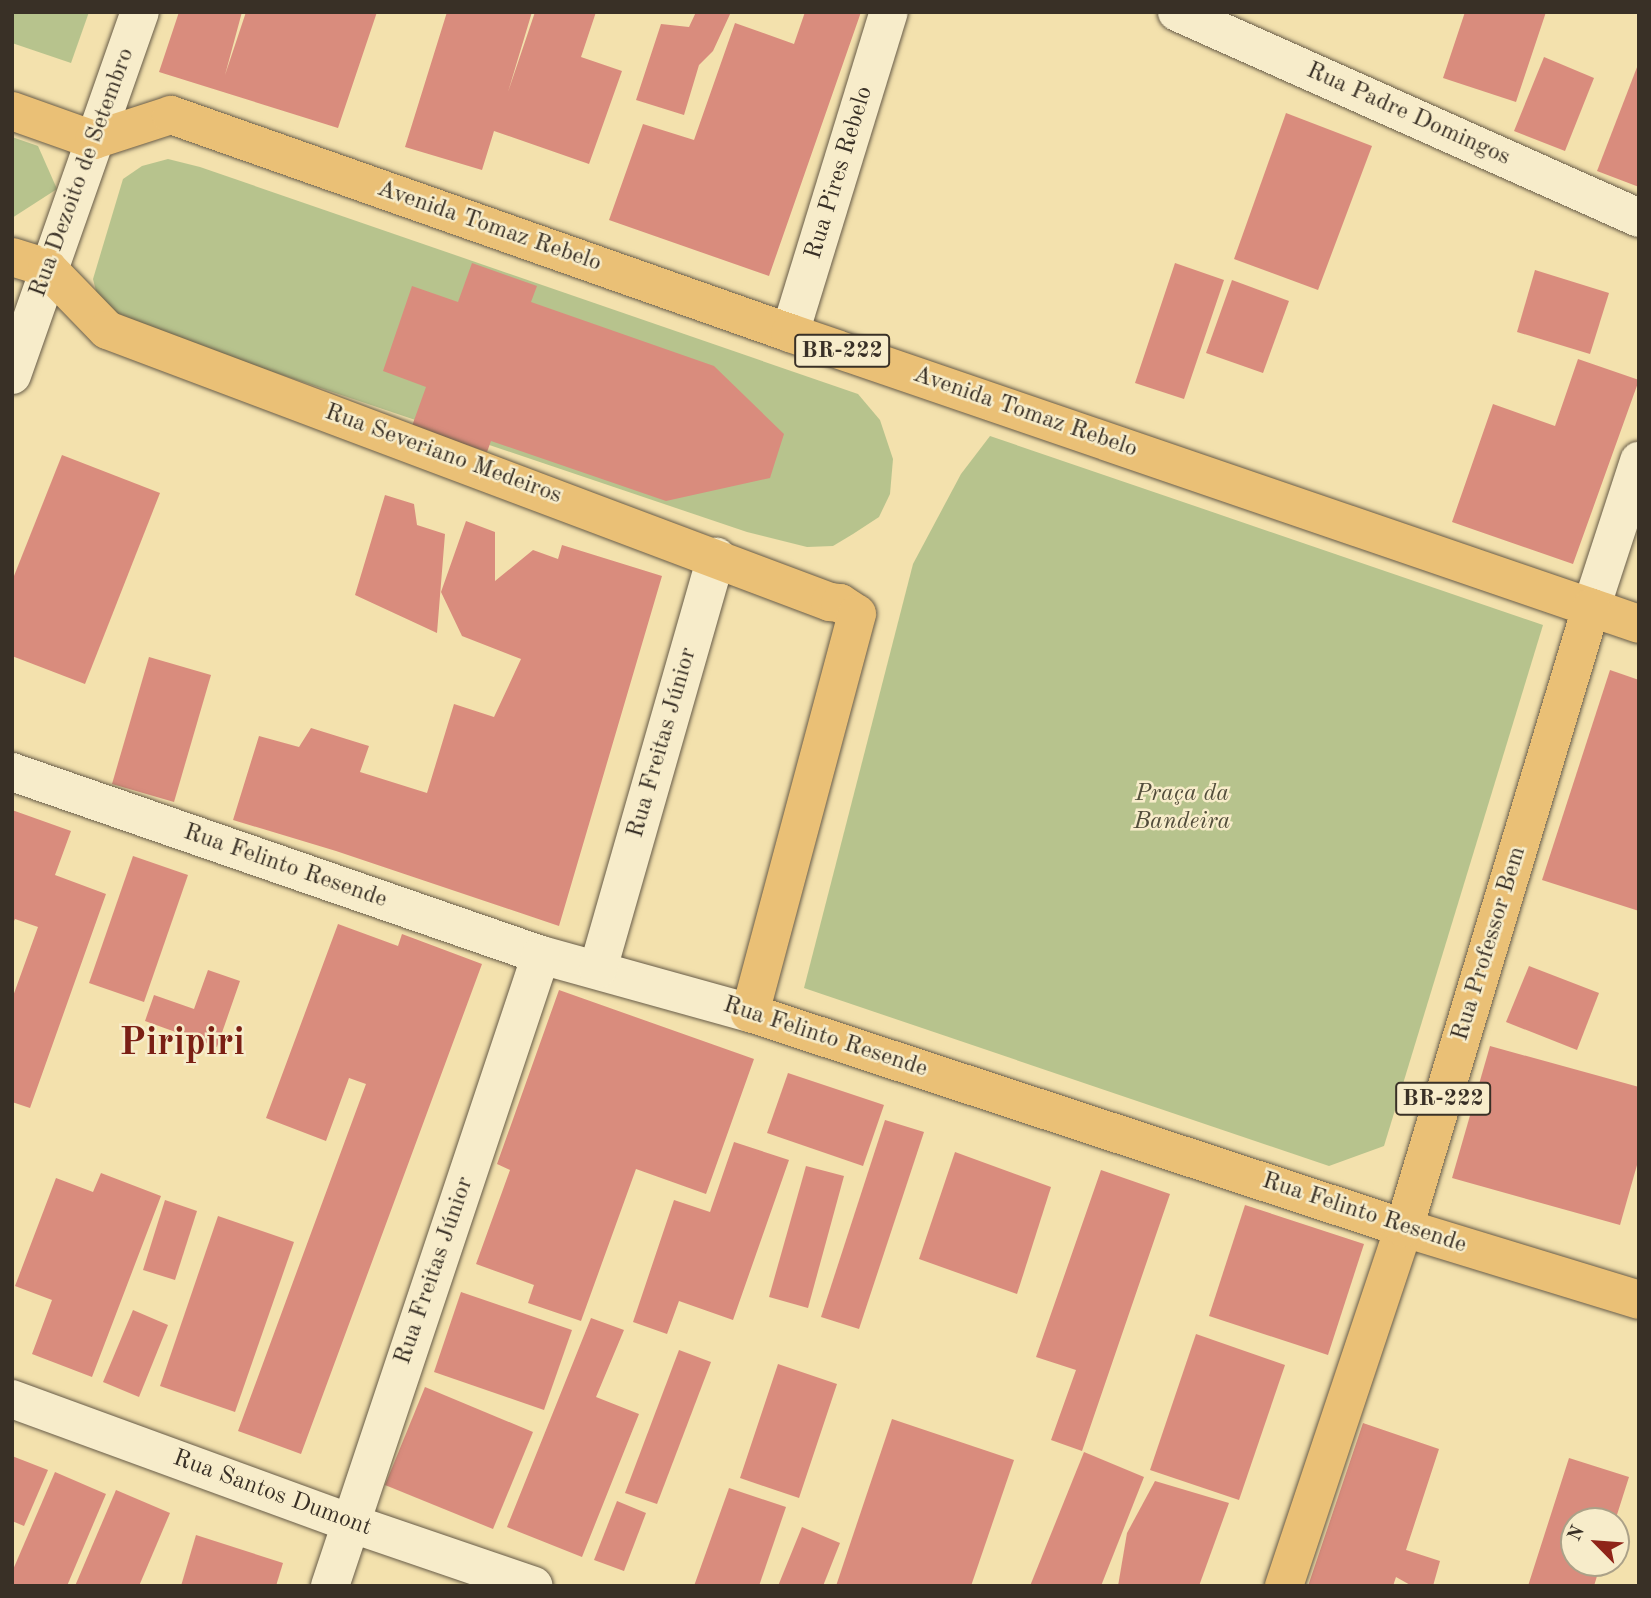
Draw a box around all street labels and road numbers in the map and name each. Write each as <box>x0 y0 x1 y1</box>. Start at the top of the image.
street label: Rua Dezoito de Setembro <box>24 44 142 302</box>
street label: Rua Padre Domingos <box>1302 57 1514 173</box>
street label: Rua Pires Rebelo <box>800 83 880 263</box>
street label: Avenida Tomaz Rebelo <box>373 175 605 279</box>
road number: BR-222 <box>793 332 891 370</box>
street label: Avenida Tomaz Rebelo <box>909 361 1141 465</box>
street label: Rua Severiano Medeiros <box>321 399 565 511</box>
street label: Rua Freitas Júnior <box>622 645 704 841</box>
street label: Rua Felinto Resende <box>179 819 391 915</box>
street label: Rua Professor Bem <box>1447 843 1533 1045</box>
street label: Rua Felinto Resende <box>719 991 931 1085</box>
road number: BR-222 <box>1394 1080 1492 1118</box>
street label: Rua Felinto Resende <box>1258 1167 1470 1261</box>
street label: Rua Freitas Júnior <box>389 1173 481 1369</box>
street label: Rua Santos Dumont <box>169 1445 375 1543</box>

